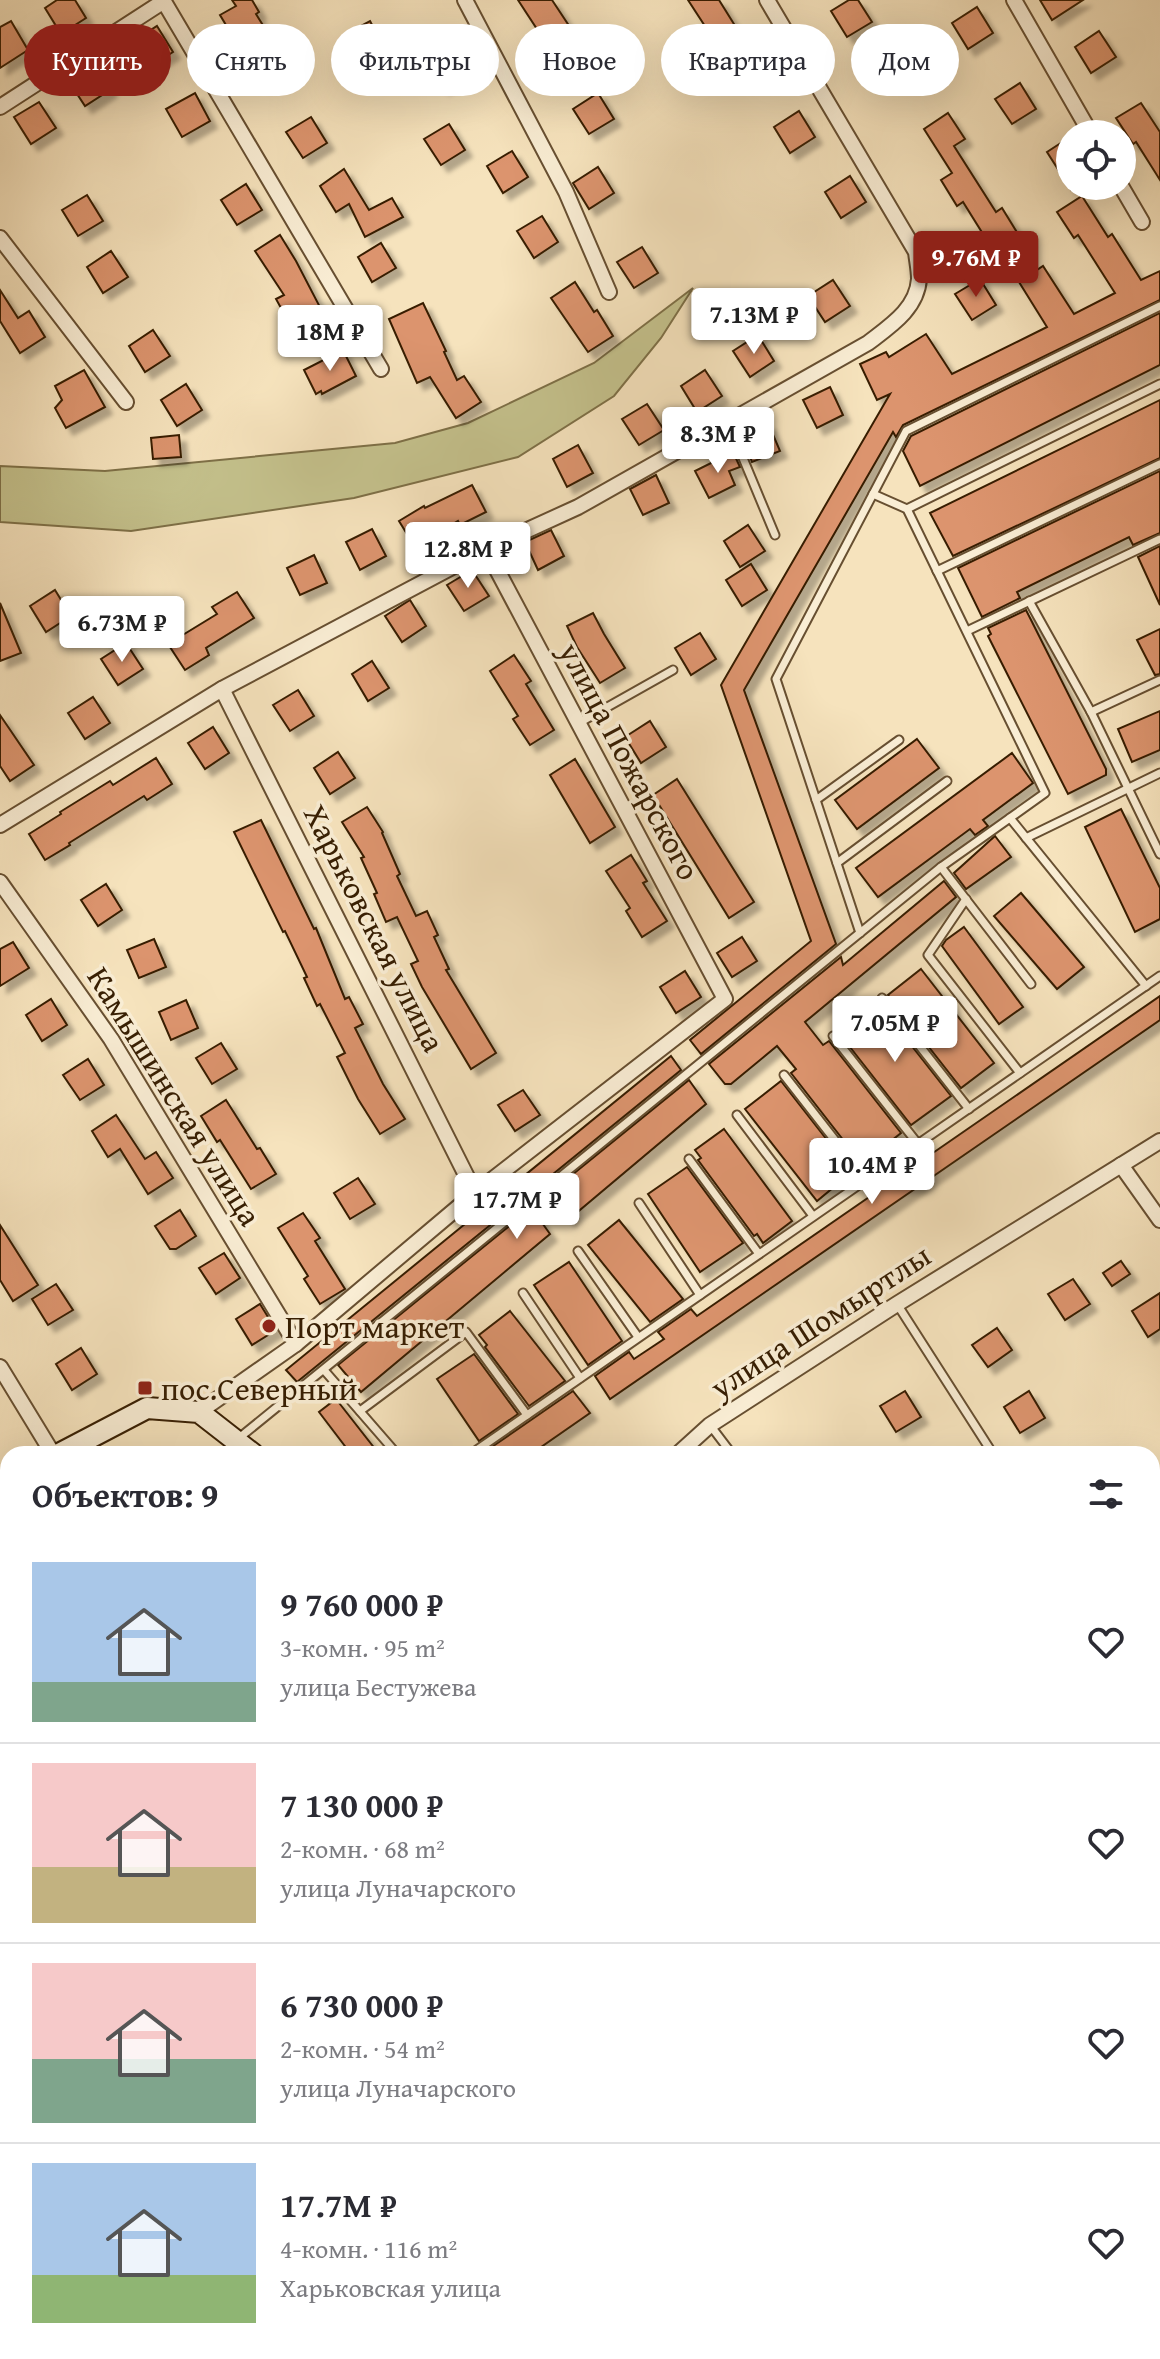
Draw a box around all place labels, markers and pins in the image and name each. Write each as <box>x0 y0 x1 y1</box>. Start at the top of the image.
pin: 9.76M ₽ <box>902 231 1050 299</box>
pin: 7.13M ₽ <box>680 288 828 356</box>
pin: 18M ₽ <box>274 305 386 373</box>
pin: 8.3M ₽ <box>653 407 783 475</box>
pin: 12.8M ₽ <box>394 522 542 590</box>
pin: 6.73M ₽ <box>48 596 196 664</box>
pin: 7.05M ₽ <box>821 996 969 1064</box>
pin: 10.4M ₽ <box>798 1138 946 1206</box>
pin: 17.7M ₽ <box>443 1173 591 1241</box>
place label: Порт маркет <box>285 1303 465 1350</box>
marker: Порт маркет <box>260 1317 278 1335</box>
place label: пос.Северный <box>161 1365 358 1412</box>
marker: пос.Северный <box>136 1379 154 1397</box>

